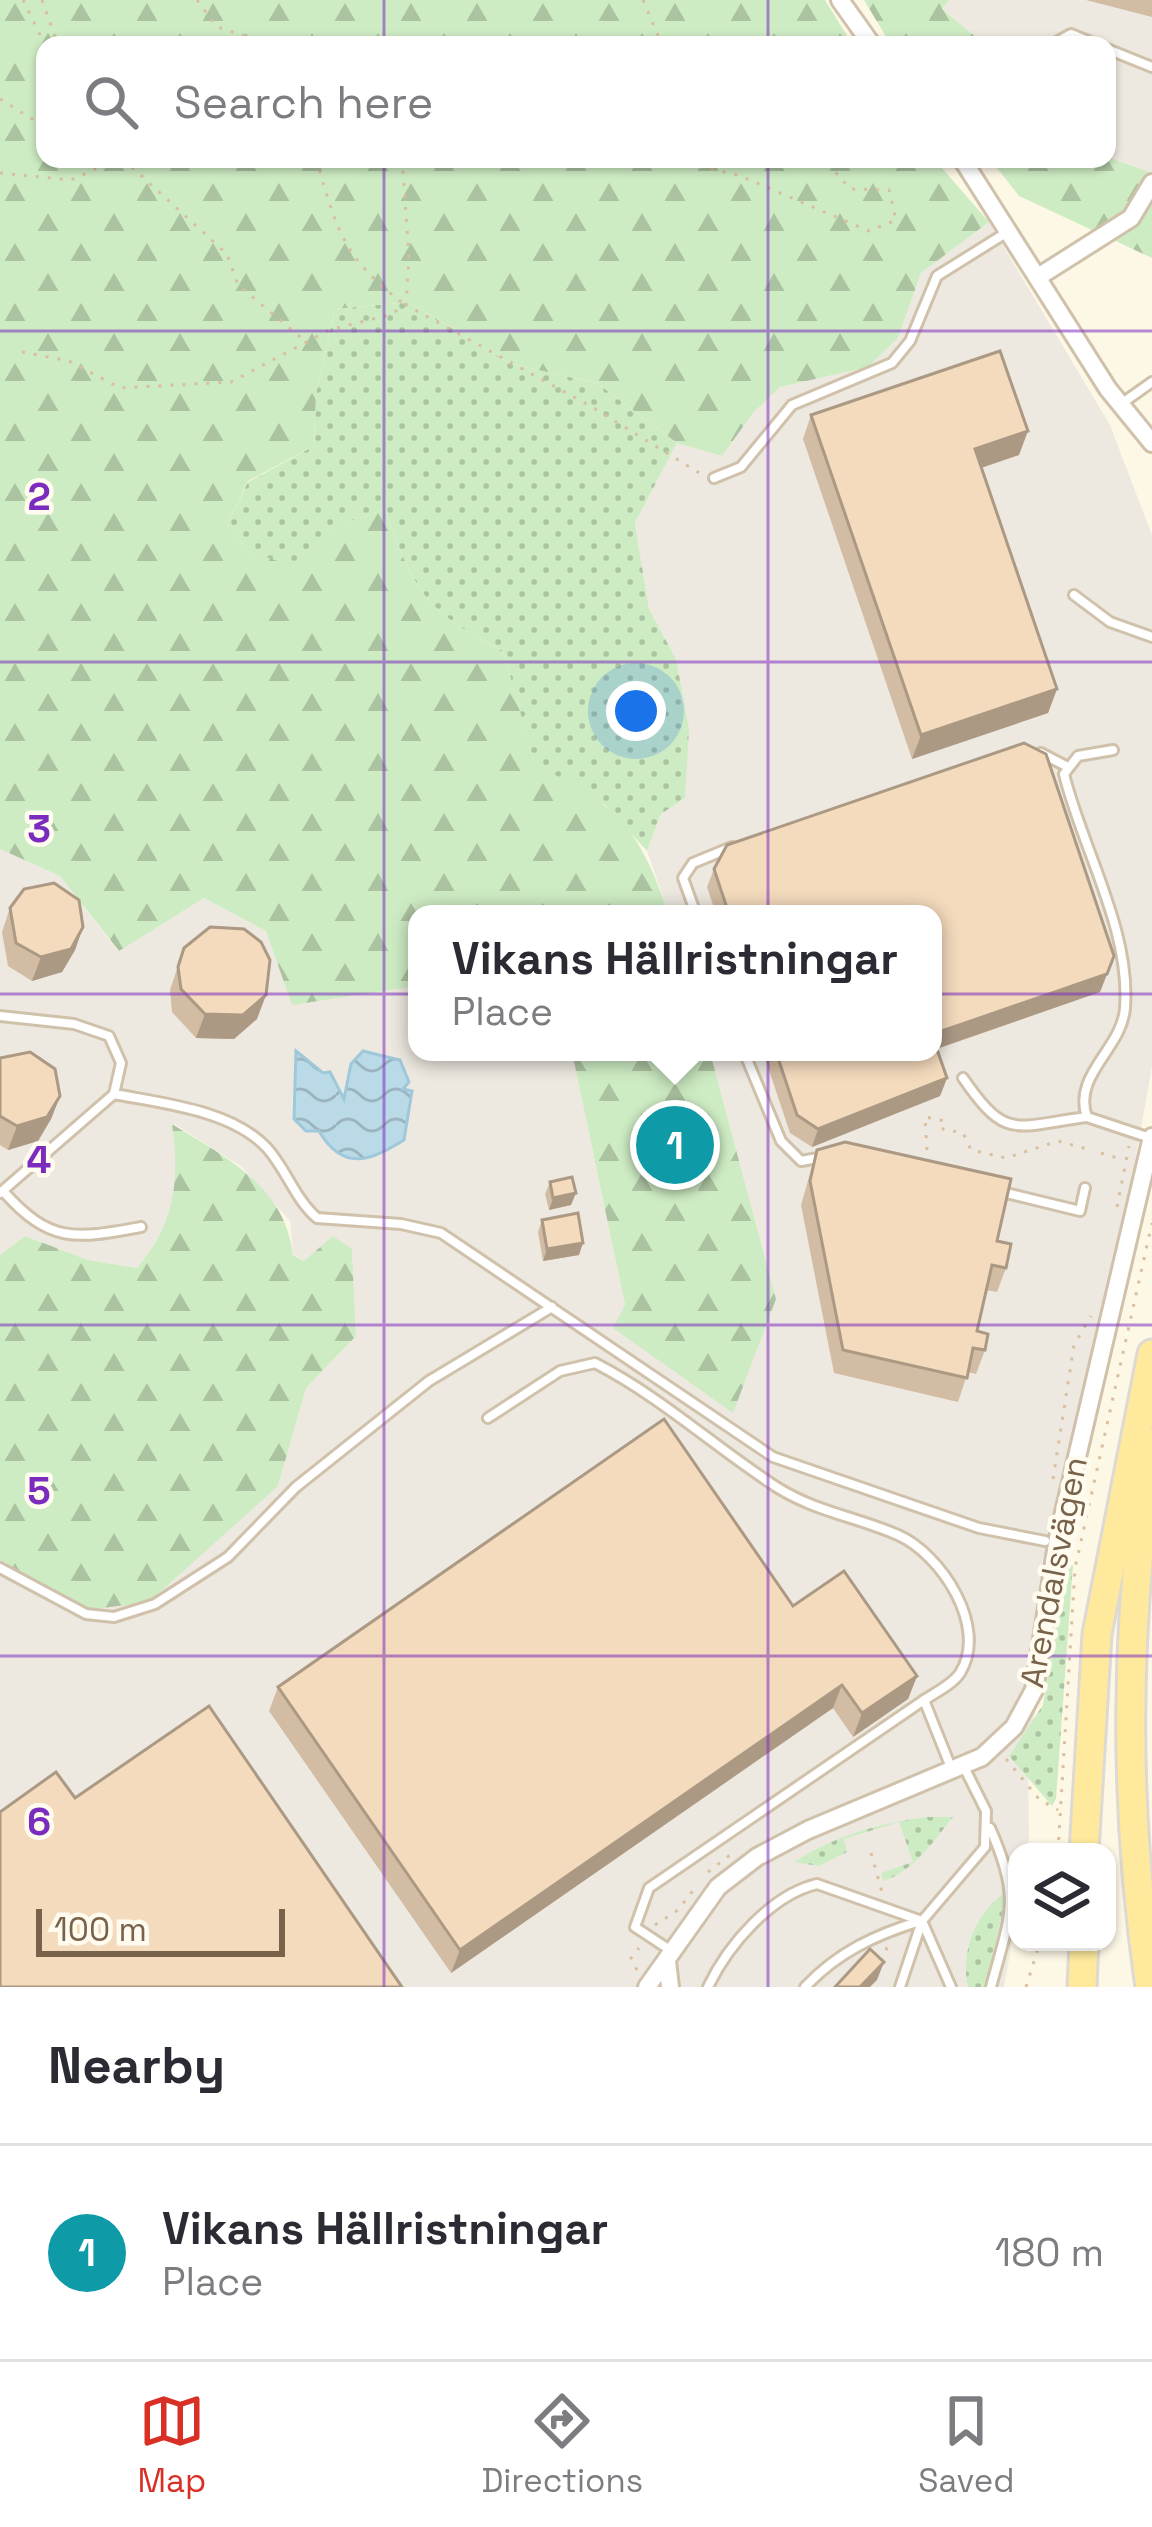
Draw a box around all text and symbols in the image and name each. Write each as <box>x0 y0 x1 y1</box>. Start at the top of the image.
search box <box>36 36 1116 168</box>
icon: search <box>78 69 144 135</box>
text: Search here <box>174 74 433 131</box>
text: 2 <box>27 472 51 521</box>
your location <box>606 681 666 741</box>
text: 3 <box>27 804 51 853</box>
popup <box>408 905 942 1061</box>
text: Vikans Hällristningar <box>452 930 898 987</box>
text: Place <box>452 987 553 1036</box>
pin: 1 <box>636 1100 714 1190</box>
text: 4 <box>27 1135 51 1184</box>
street label: Arendalsvägen <box>1011 1453 1097 1691</box>
text: 5 <box>27 1466 51 1515</box>
text: 6 <box>27 1797 51 1846</box>
map controls <box>1008 1843 1116 1951</box>
button: layers <box>1008 1843 1116 1951</box>
scale bar <box>36 1903 285 1956</box>
text: 100 m <box>54 1909 147 1951</box>
text: Nearby <box>48 2033 225 2098</box>
text: Vikans Hällristningar <box>162 2200 608 2257</box>
text: 1 <box>78 2228 96 2277</box>
text: 180 m <box>995 2228 1104 2277</box>
text: Place <box>162 2257 263 2306</box>
tab: Map <box>138 2388 206 2502</box>
tab: Directions <box>481 2388 643 2502</box>
tab: Saved <box>918 2388 1014 2502</box>

